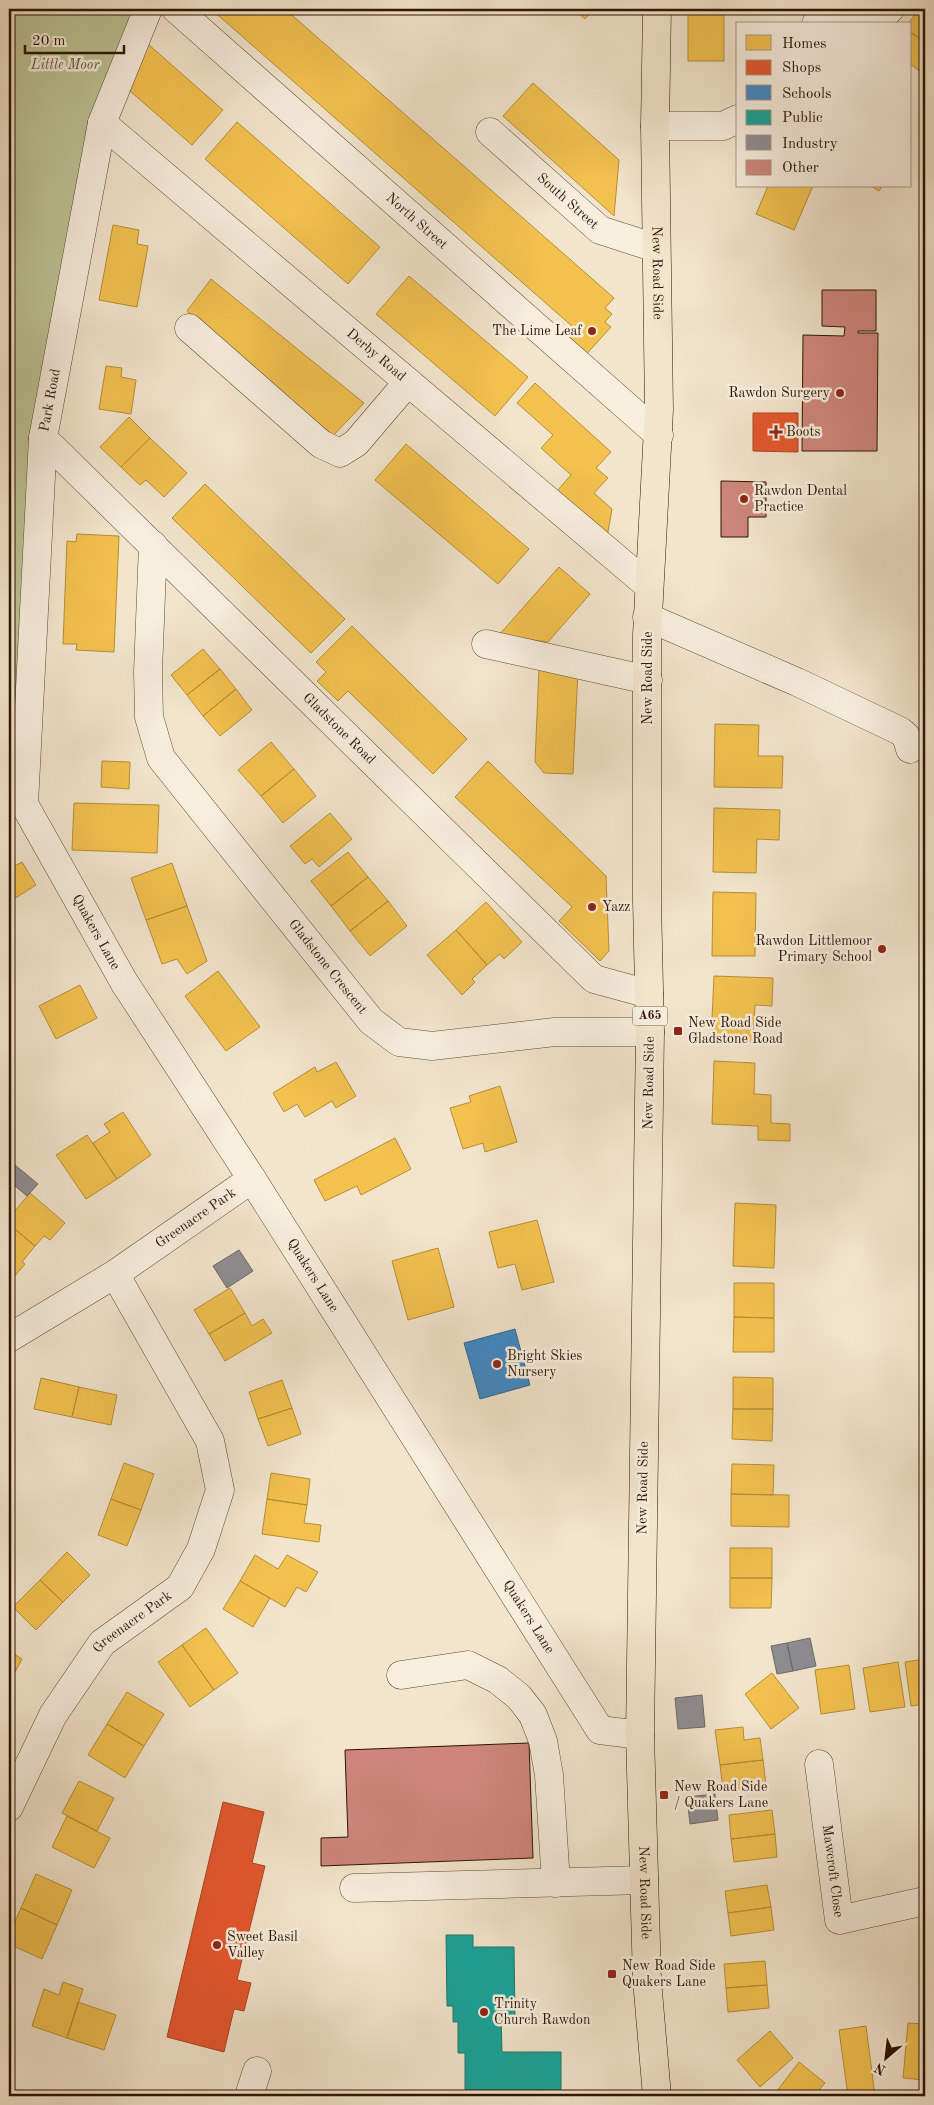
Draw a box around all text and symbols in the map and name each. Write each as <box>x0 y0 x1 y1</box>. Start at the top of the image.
scale bar <box>25 22 124 54</box>
legend <box>736 22 912 188</box>
text: 20 m <box>32 34 66 49</box>
text: Homes <box>782 37 827 52</box>
park label: Little Moor <box>30 58 100 72</box>
text: Shops <box>782 61 821 76</box>
text: Schools <box>782 87 831 102</box>
text: Public <box>782 111 823 126</box>
text: Industry <box>782 137 838 152</box>
text: Other <box>782 161 819 176</box>
street label: South Street <box>534 170 601 232</box>
street label: North Street <box>383 191 450 252</box>
street label: New Road Side <box>649 226 665 320</box>
place label: The Lime Leaf <box>492 324 583 338</box>
marker: The Lime Leaf <box>586 325 598 337</box>
street label: Derby Road <box>344 326 408 384</box>
street label: Park Road <box>37 367 63 433</box>
place label: Rawdon Surgery <box>728 386 831 400</box>
marker: Rawdon Surgery <box>834 387 846 399</box>
place label: Boots <box>786 425 821 439</box>
marker: Boots <box>770 426 782 438</box>
place label: Rawdon Dental Practice <box>754 484 847 514</box>
marker: Rawdon Dental Practice <box>738 493 750 505</box>
street label: New Road Side <box>641 631 655 725</box>
street label: Gladstone Road <box>300 690 378 767</box>
street label: Quakers Lane <box>69 892 123 972</box>
place label: Yazz <box>602 900 631 914</box>
marker: Yazz <box>586 901 598 913</box>
street label: Gladstone Crescent <box>286 917 370 1017</box>
place label: Rawdon Littlemoor Primary School <box>756 934 872 964</box>
marker: Rawdon Littlemoor Primary School <box>876 943 888 955</box>
road number: A65 <box>632 1006 668 1026</box>
place label: New Road Side Gladstone Road <box>688 1016 783 1046</box>
marker: New Road Side Gladstone Road <box>672 1025 684 1037</box>
street label: New Road Side <box>641 1036 657 1130</box>
street label: Greenacre Park <box>153 1185 238 1251</box>
street label: Quakers Lane <box>284 1236 341 1315</box>
place label: Bright Skies Nursery <box>507 1349 582 1379</box>
marker: Bright Skies Nursery <box>491 1358 503 1370</box>
street label: New Road Side <box>635 1441 651 1535</box>
street label: Quakers Lane <box>500 1578 557 1656</box>
street label: Greenacre Park <box>90 1588 174 1655</box>
place label: New Road Side / Quakers Lane <box>674 1780 768 1810</box>
marker: New Road Side / Quakers Lane <box>658 1789 670 1801</box>
street label: Mawcroft Close <box>820 1824 846 1918</box>
street label: New Road Side <box>636 1846 653 1939</box>
place label: Sweet Basil Valley <box>227 1930 298 1960</box>
marker: Sweet Basil Valley <box>211 1939 223 1951</box>
place label: New Road Side Quakers Lane <box>622 1959 715 1989</box>
marker: New Road Side Quakers Lane <box>606 1968 618 1980</box>
place label: Trinity Church Rawdon <box>494 1997 591 2027</box>
marker: Trinity Church Rawdon <box>478 2006 490 2018</box>
north arrow <box>862 2032 912 2082</box>
text: N <box>872 2060 888 2077</box>

